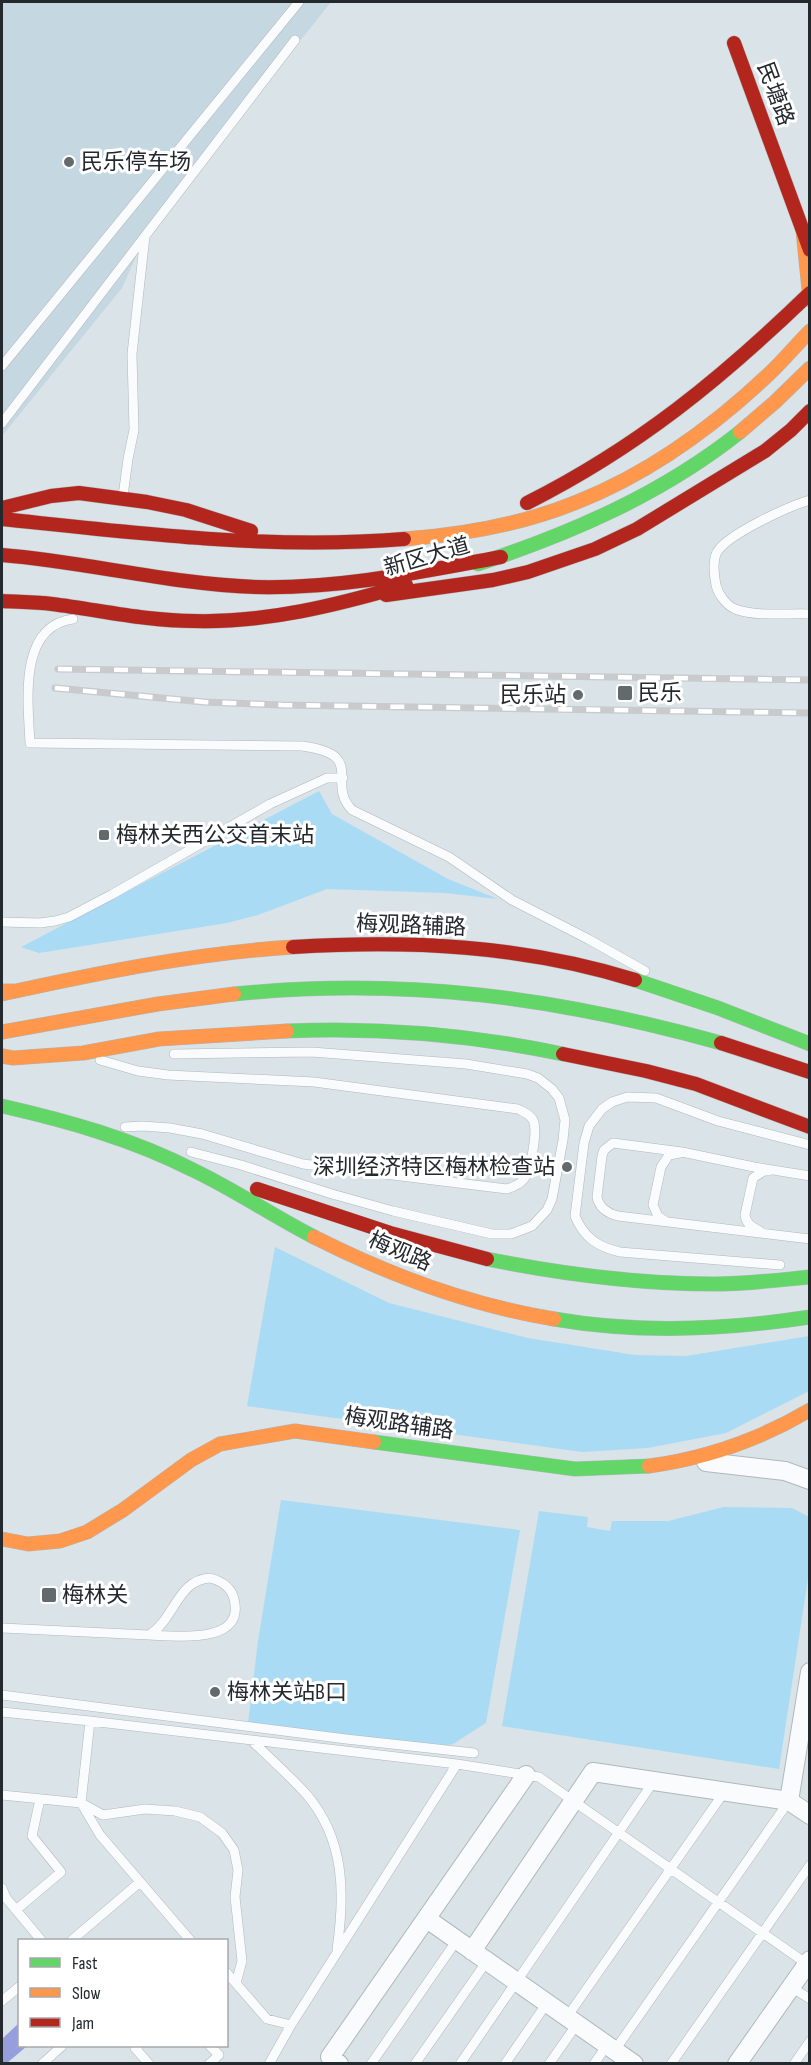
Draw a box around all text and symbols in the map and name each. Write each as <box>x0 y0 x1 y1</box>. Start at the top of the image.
street label: 民塘路 <box>751 58 799 130</box>
place label: 民乐停车场 <box>81 149 191 176</box>
marker: 民乐停车场 <box>62 155 76 169</box>
street label: 新区大道 <box>381 532 473 582</box>
place label: 民乐 <box>638 680 682 707</box>
place label: 民乐站 <box>500 682 566 709</box>
marker: 民乐 <box>616 684 634 702</box>
marker: 民乐站 <box>571 688 585 702</box>
place label: 梅林关西公交首末站 <box>116 822 314 849</box>
marker: 梅林关西公交首末站 <box>97 828 111 842</box>
street label: 梅观路辅路 <box>356 911 466 941</box>
place label: 深圳经济特区梅林检查站 <box>313 1154 555 1181</box>
marker: 深圳经济特区梅林检查站 <box>560 1160 574 1174</box>
street label: 梅观路 <box>364 1227 436 1277</box>
street label: 梅观路辅路 <box>343 1403 455 1445</box>
place label: 梅林关 <box>62 1582 128 1609</box>
marker: 梅林关 <box>40 1586 58 1604</box>
place label: 梅林关站B口 <box>227 1679 347 1706</box>
marker: 梅林关站B口 <box>208 1685 222 1699</box>
legend <box>18 1939 228 2047</box>
text: Fast <box>72 1953 98 1974</box>
text: Slow <box>72 1983 101 2004</box>
text: Jam <box>71 2013 94 2034</box>

